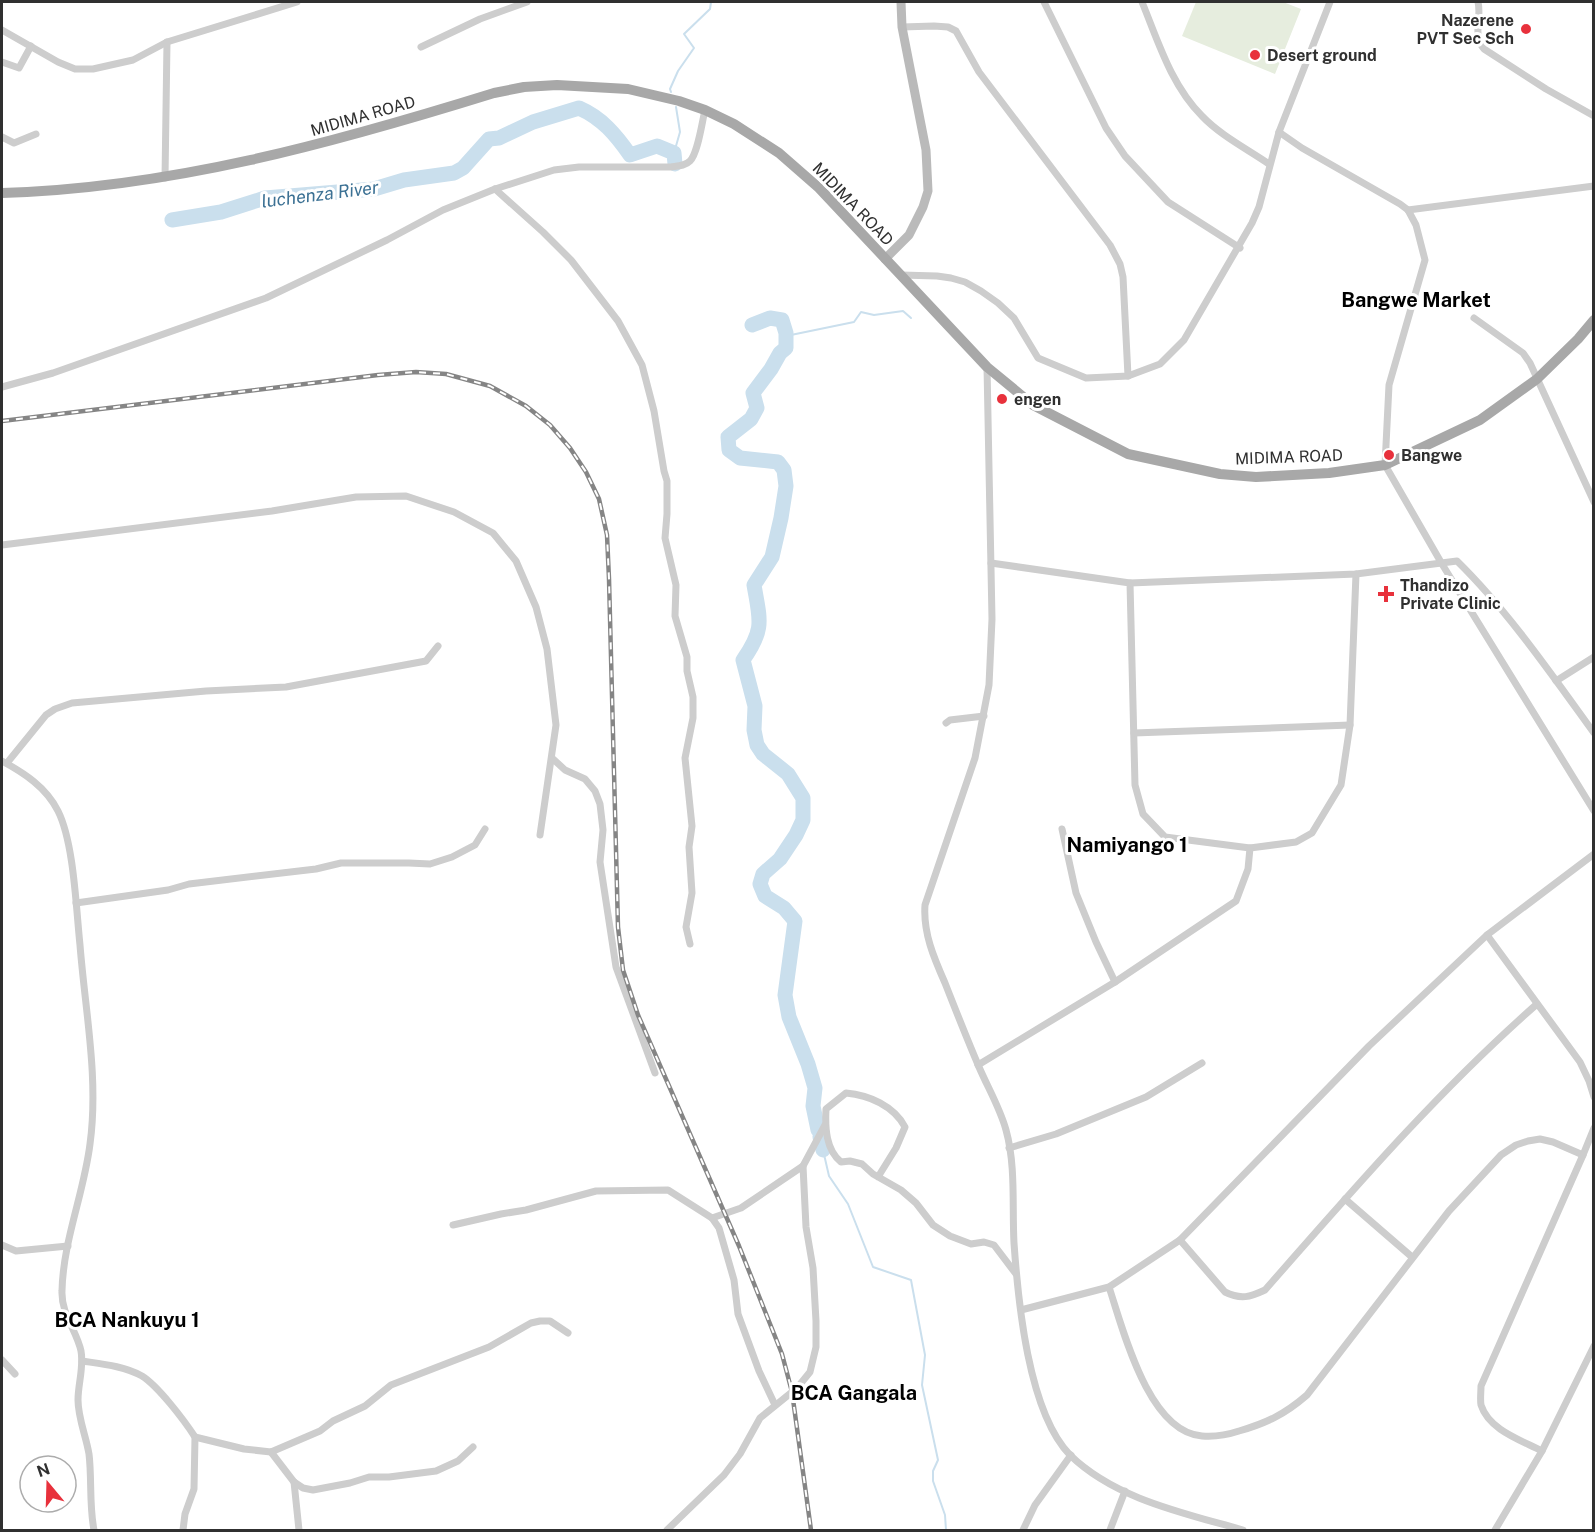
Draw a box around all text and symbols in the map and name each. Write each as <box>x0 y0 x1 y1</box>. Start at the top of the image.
place label: Nazerene PVT Sec Sch <box>1417 11 1514 48</box>
marker: Nazerene PVT Sec Sch <box>1519 22 1533 36</box>
place label: Desert ground <box>1267 46 1377 65</box>
marker: Desert ground <box>1248 48 1262 62</box>
street label: MIDIMA ROAD <box>308 92 418 140</box>
street label: MIDIMA ROAD <box>809 159 897 249</box>
water label: luchenza River <box>260 176 380 212</box>
district label: Bangwe Market <box>1341 288 1491 312</box>
place label: engen <box>1014 390 1061 409</box>
marker: engen <box>995 392 1009 406</box>
street label: MIDIMA ROAD <box>1235 446 1343 468</box>
place label: Bangwe <box>1401 446 1462 465</box>
marker: Bangwe <box>1382 448 1396 462</box>
place label: Thandizo Private Clinic <box>1400 576 1501 613</box>
marker: Thandizo Private Clinic <box>1377 585 1395 603</box>
district label: Namiyango 1 <box>1066 833 1188 857</box>
district label: BCA Nankuyu 1 <box>55 1308 199 1332</box>
district label: BCA Gangala <box>791 1381 917 1405</box>
north arrow <box>18 1454 78 1514</box>
text: N <box>34 1459 52 1481</box>

